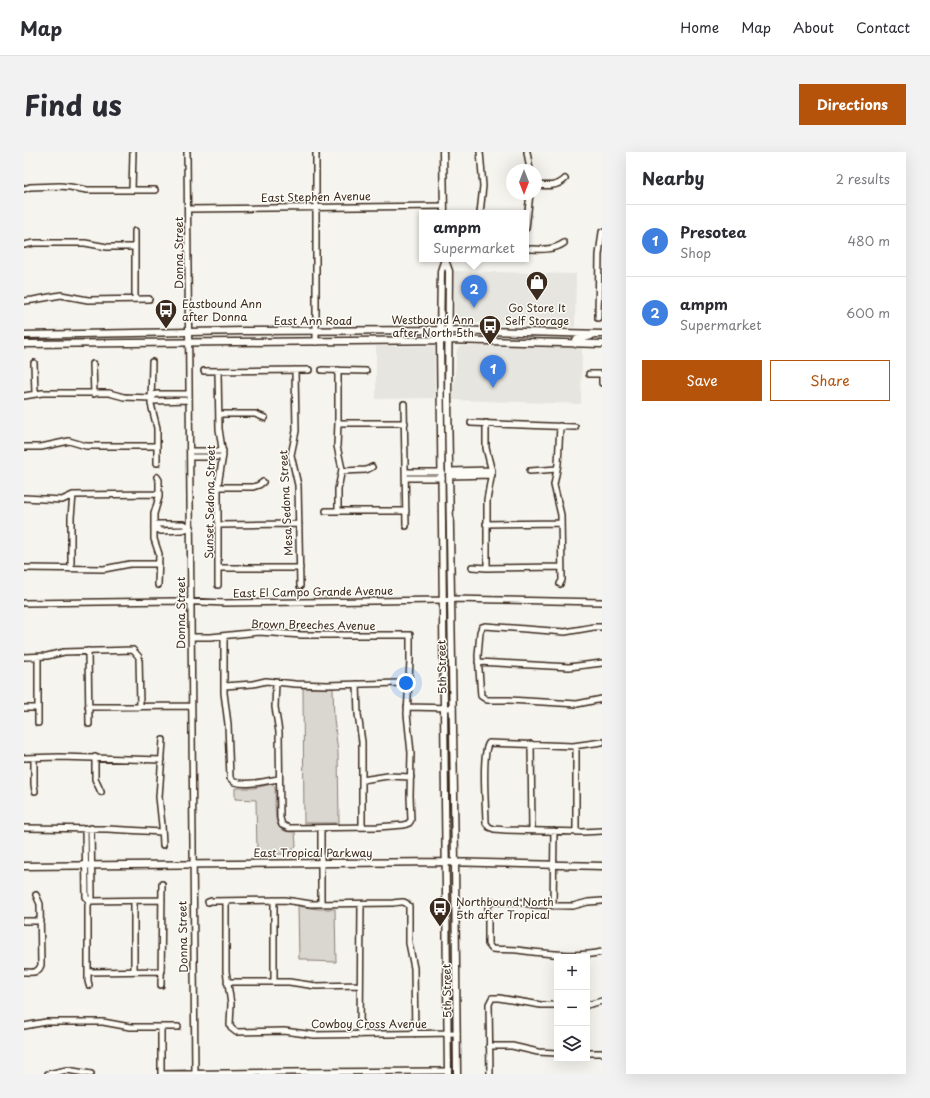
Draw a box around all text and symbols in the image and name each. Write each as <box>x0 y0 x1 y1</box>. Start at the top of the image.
text: Map <box>20 14 62 42</box>
text: Home <box>680 17 719 38</box>
text: Map <box>741 17 771 38</box>
text: About <box>793 17 834 38</box>
text: Contact <box>856 17 910 38</box>
text: Find us <box>24 83 122 126</box>
button: Directions <box>799 84 906 125</box>
north arrow <box>506 164 542 200</box>
text: Nearby <box>642 165 704 191</box>
text: 2 results <box>836 169 890 188</box>
street label: East Stephen Avenue <box>261 187 371 206</box>
popup <box>419 210 529 262</box>
text: ampm <box>433 215 481 238</box>
street label: Donna Street <box>170 216 187 289</box>
text: Presotea <box>680 220 747 243</box>
text: 1 <box>652 231 658 250</box>
text: 480 m <box>848 231 890 250</box>
text: Supermarket <box>433 238 515 257</box>
text: Shop <box>680 243 711 262</box>
shop icon: Go Store It Self Storage <box>524 269 550 302</box>
pin: 2 <box>461 275 487 308</box>
text: ampm <box>680 292 728 315</box>
place label: Eastbound Ann after Donna <box>182 295 262 325</box>
bus stop icon: Eastbound Ann after Donna <box>153 297 179 330</box>
place label: Go Store It Self Storage <box>505 299 569 329</box>
text: 2 <box>650 303 660 322</box>
text: 600 m <box>846 303 890 322</box>
place label: Westbound Ann after North 5th <box>392 311 474 341</box>
street label: East Ann Road <box>274 312 352 329</box>
bus stop icon: Westbound Ann after North 5th <box>477 313 503 346</box>
text: Supermarket <box>680 315 762 334</box>
pin: 1 <box>480 355 506 388</box>
button: Save <box>642 360 762 401</box>
button: Share <box>770 360 890 401</box>
street label: Sunset Sedona Street <box>200 444 219 559</box>
street label: Mesa Sedona Street <box>274 449 297 557</box>
street label: Donna Street <box>172 576 189 649</box>
street label: East El Campo Grande Avenue <box>233 582 393 601</box>
street label: Brown Breeches Avenue <box>250 615 376 634</box>
street label: 5th Street <box>433 639 450 694</box>
your location <box>396 673 416 693</box>
street label: East Tropical Parkway <box>253 844 373 861</box>
place label: Northbound North 5th after Tropical <box>456 893 554 923</box>
bus stop icon: Northbound North 5th after Tropical <box>427 895 453 928</box>
street label: Donna Street <box>173 900 192 973</box>
map controls <box>554 954 590 1062</box>
button: + <box>554 954 590 990</box>
street label: 5th Street <box>438 963 455 1018</box>
button: − <box>554 990 590 1026</box>
street label: Cowboy Cross Avenue <box>311 1015 427 1032</box>
button: layers <box>554 1026 590 1062</box>

